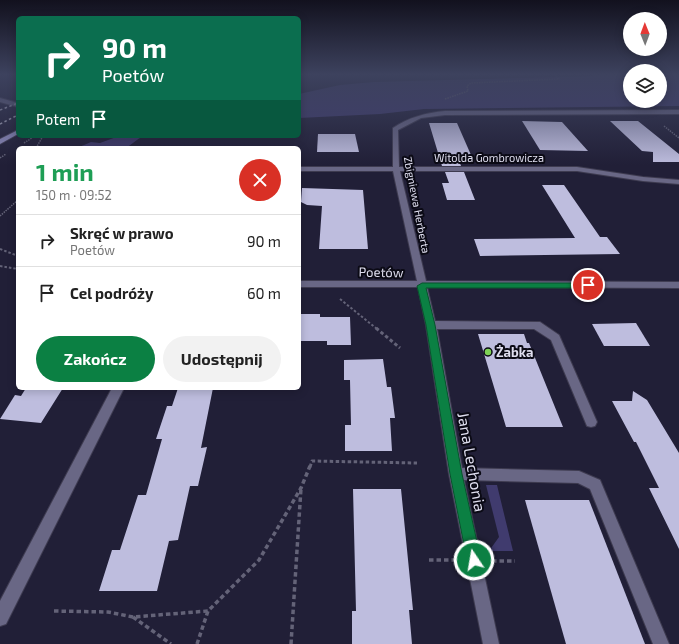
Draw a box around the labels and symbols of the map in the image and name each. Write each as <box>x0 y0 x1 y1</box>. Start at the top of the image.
north arrow <box>623 12 667 56</box>
street label: Witolda Gombrowicza <box>434 151 544 164</box>
street label: Zbigniewa Herberta <box>402 155 433 254</box>
street label: Poetów <box>358 264 404 280</box>
pin <box>571 268 605 302</box>
place label: Żabka <box>496 344 533 360</box>
marker: Żabka <box>483 347 493 357</box>
street label: Jana Lechonia <box>454 411 491 513</box>
position arrow <box>453 539 495 581</box>

